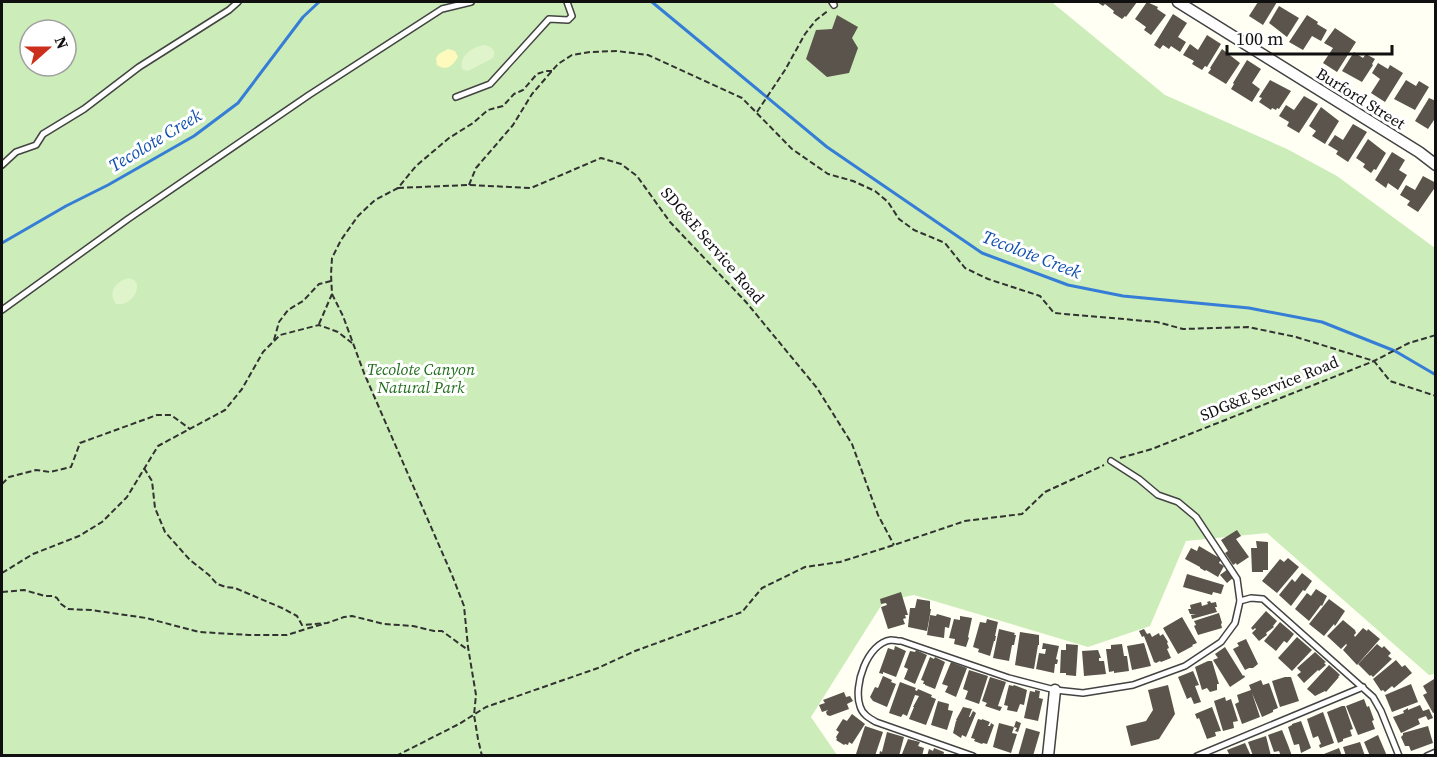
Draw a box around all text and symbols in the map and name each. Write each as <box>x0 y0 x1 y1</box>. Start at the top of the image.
north arrow <box>18 18 78 78</box>
scale bar <box>1227 18 1392 56</box>
text: 100 m <box>1236 26 1283 51</box>
text: N <box>50 33 74 52</box>
street label: Burford Street <box>1312 62 1410 134</box>
water label: Tecolote Creek <box>104 102 207 178</box>
street label: SDG&E Service Road <box>656 182 770 308</box>
water label: Tecolote Creek <box>979 224 1086 285</box>
street label: SDG&E Service Road <box>1197 350 1341 426</box>
park label: Tecolote Canyon Natural Park <box>367 358 475 398</box>

